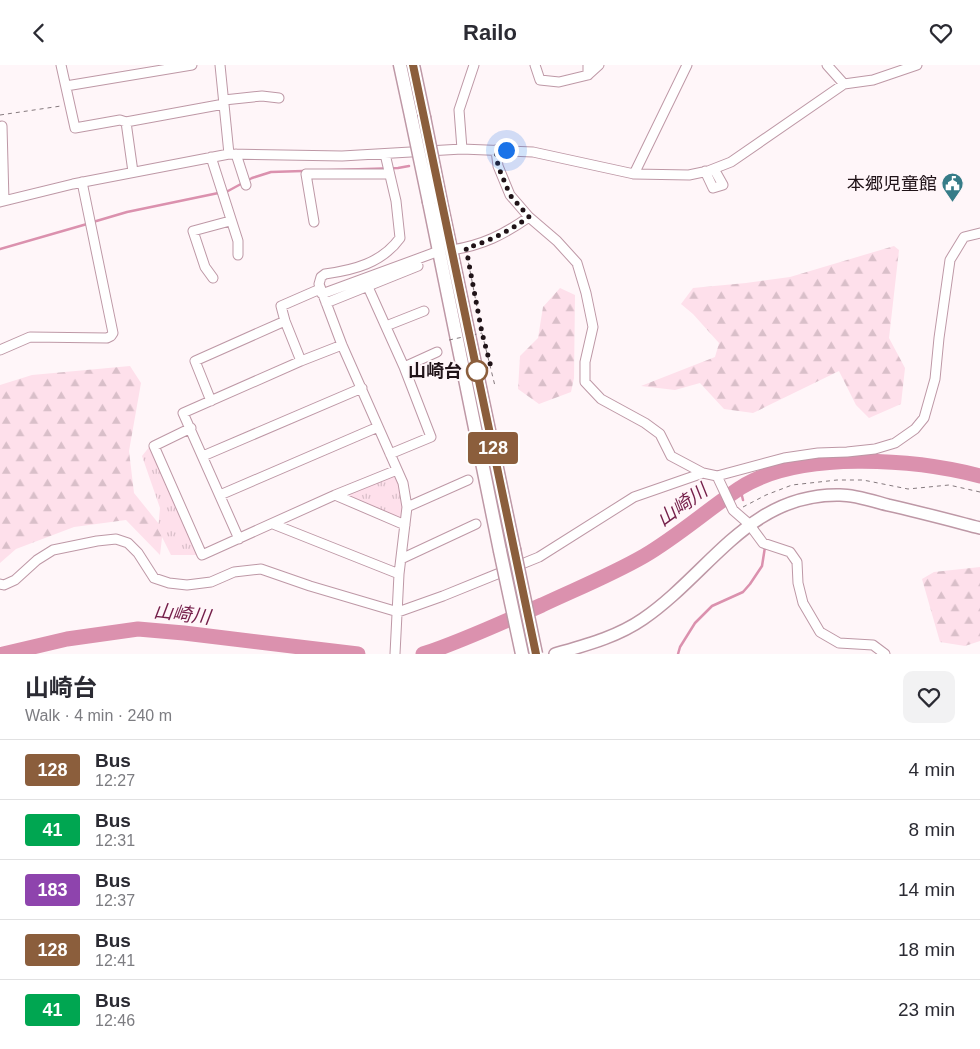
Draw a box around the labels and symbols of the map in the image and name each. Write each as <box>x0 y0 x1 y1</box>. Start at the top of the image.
your location <box>494 138 519 163</box>
public building icon: 本郷児童館 <box>941 172 965 203</box>
place label: 本郷児童館 <box>847 174 937 194</box>
marker: 山崎台 <box>466 360 488 382</box>
place label: 山崎台 <box>408 361 462 381</box>
line badge: 128 <box>464 432 522 464</box>
water label: 山崎川 <box>653 479 713 530</box>
water label: 山崎川 <box>152 600 214 628</box>

